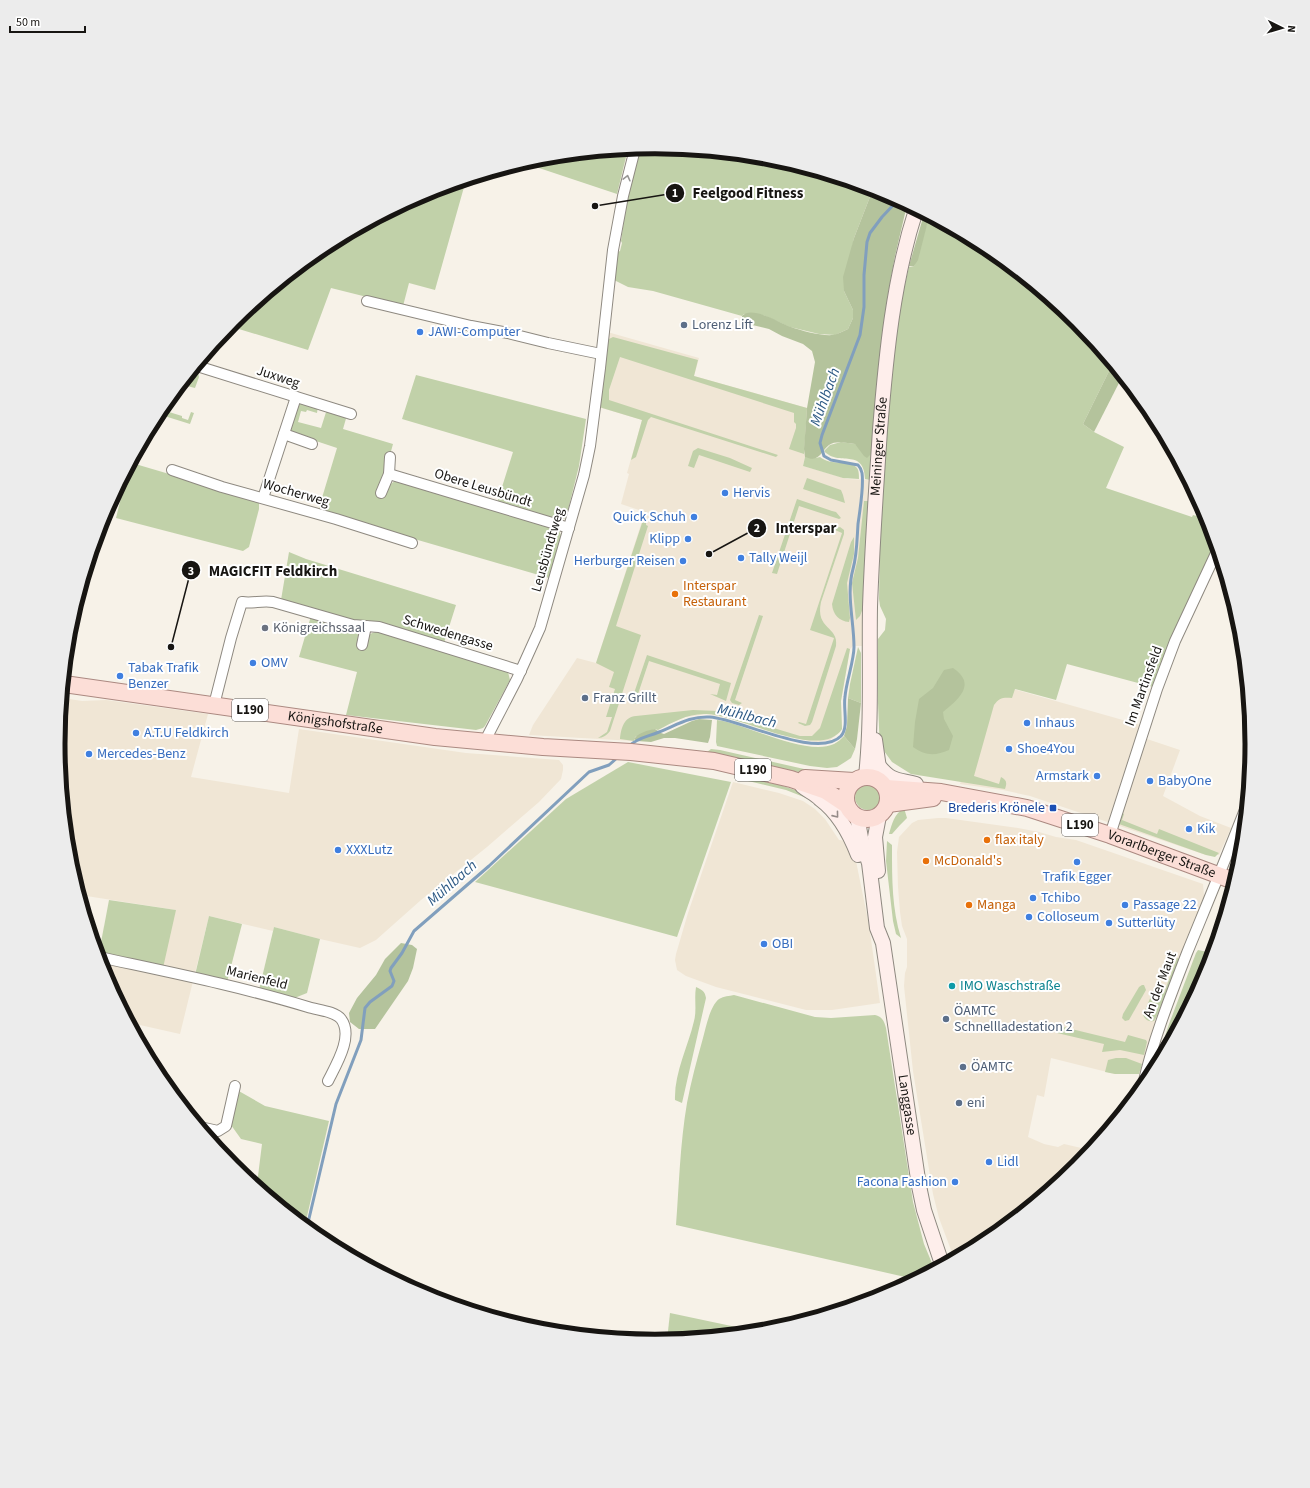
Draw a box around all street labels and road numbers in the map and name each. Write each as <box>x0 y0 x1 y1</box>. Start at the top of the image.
street label: Juxweg <box>254 361 302 393</box>
street label: Meininger Straße <box>866 396 893 497</box>
street label: Obere Leusbündt <box>432 464 534 512</box>
street label: Wocherweg <box>260 474 332 512</box>
street label: Leusbündtweg <box>526 506 570 594</box>
street label: Schwedengasse <box>400 610 496 656</box>
street label: Im Martinsfeld <box>1120 643 1168 729</box>
road number: L190 <box>232 699 268 721</box>
street label: Königshofstraße <box>286 706 384 739</box>
road number: L190 <box>735 759 771 781</box>
road number: L190 <box>1062 814 1098 836</box>
street label: Vorarlberger Straße <box>1105 825 1219 883</box>
street label: An der Maut <box>1138 948 1182 1021</box>
street label: Marienfeld <box>224 961 290 995</box>
street label: Langgasse <box>893 1073 921 1137</box>

